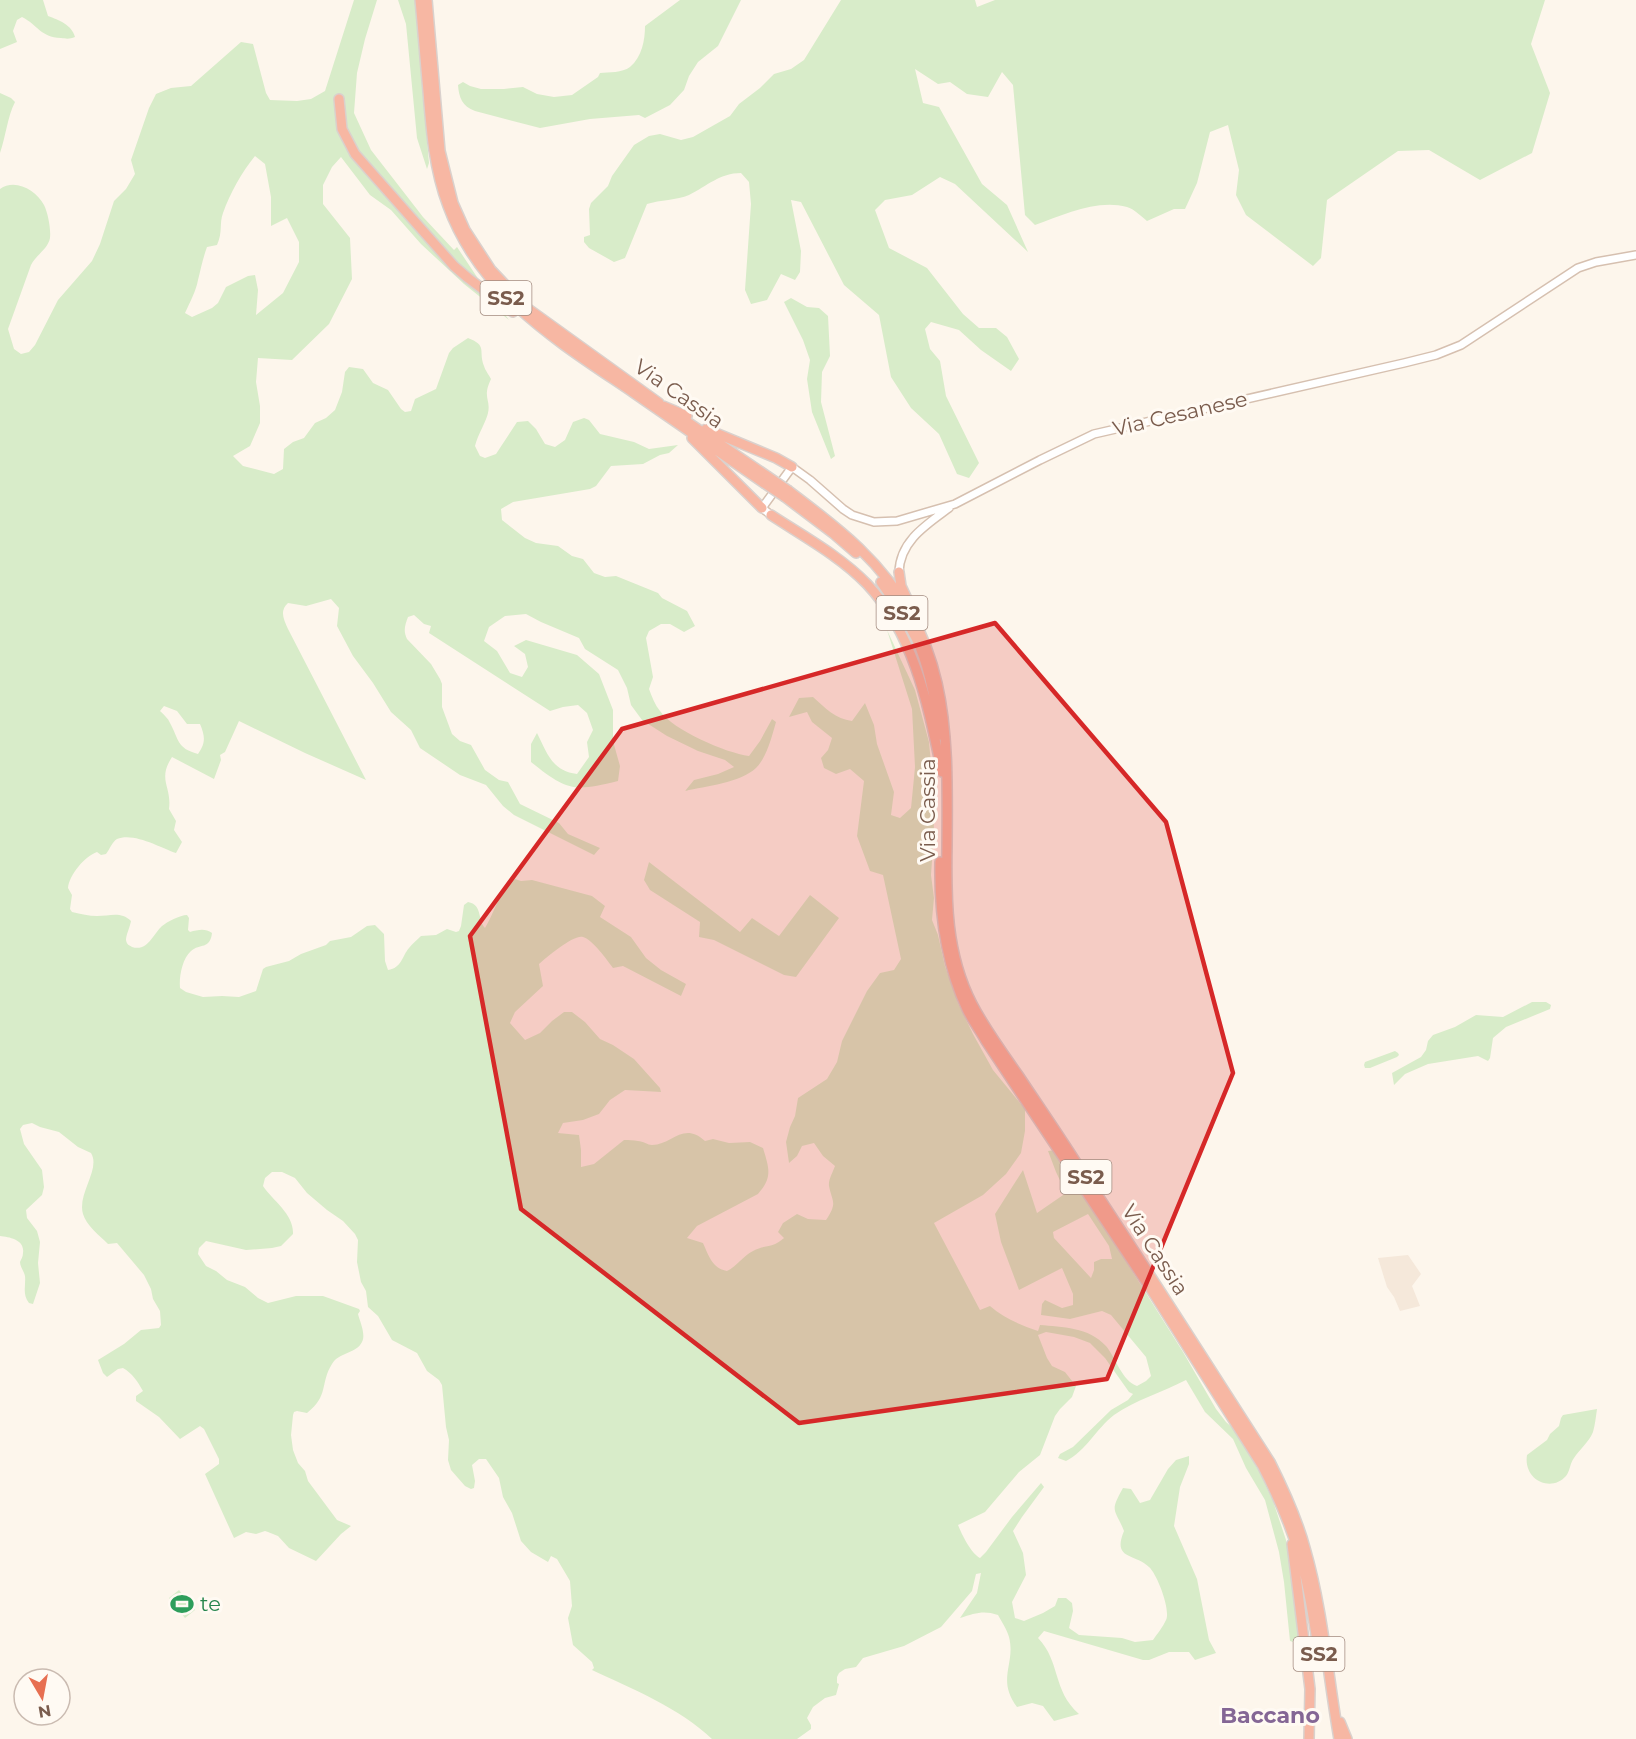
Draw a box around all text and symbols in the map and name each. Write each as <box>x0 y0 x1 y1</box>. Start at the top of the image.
road number: SS2 <box>480 281 532 315</box>
street label: Via Cassia <box>630 354 729 434</box>
street label: Via Cesanese <box>1110 386 1250 441</box>
road number: SS2 <box>876 596 928 630</box>
street label: Via Cassia <box>915 758 940 862</box>
road number: SS2 <box>1060 1160 1112 1194</box>
street label: Via Cassia <box>1117 1200 1194 1300</box>
sports icon: te <box>169 1591 195 1617</box>
place label: te <box>200 1591 221 1616</box>
road number: SS2 <box>1294 1637 1344 1671</box>
north arrow <box>12 1667 72 1727</box>
text: N <box>36 1701 53 1722</box>
district label: Baccano <box>1220 1702 1320 1729</box>

